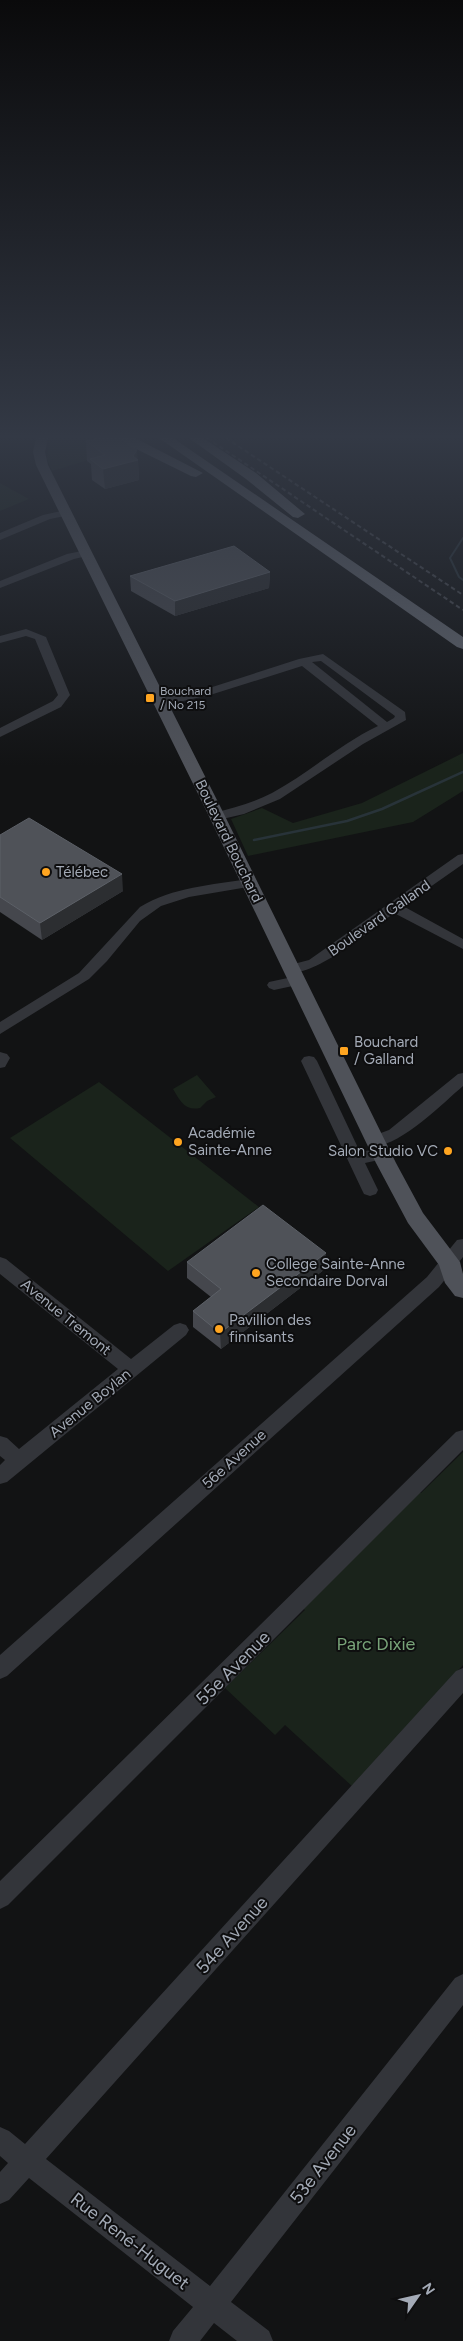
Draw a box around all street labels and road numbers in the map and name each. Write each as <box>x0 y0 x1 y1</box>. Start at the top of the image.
street label: Boulevard Bouchard <box>191 777 267 905</box>
street label: Boulevard Galland <box>324 876 434 960</box>
street label: Avenue Tremont <box>17 1275 115 1359</box>
street label: Avenue Boylan <box>46 1365 134 1441</box>
street label: 56e Avenue <box>198 1426 270 1492</box>
street label: 55e Avenue <box>191 1626 275 1710</box>
street label: 54e Avenue <box>191 1892 273 1978</box>
street label: 53e Avenue <box>285 2120 361 2208</box>
street label: Rue René-Huguet <box>66 2188 194 2294</box>

